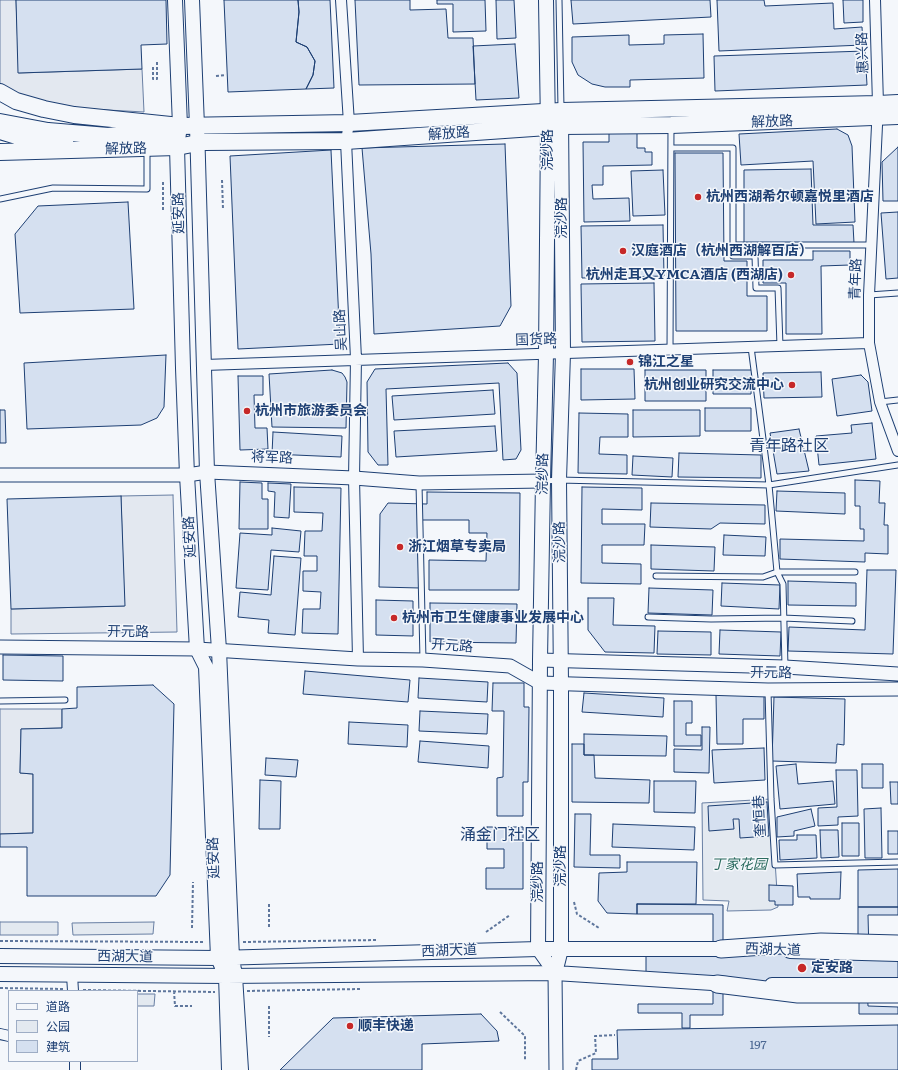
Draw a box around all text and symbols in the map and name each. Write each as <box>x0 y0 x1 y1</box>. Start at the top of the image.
street label: 惠兴路 <box>854 32 872 74</box>
street label: 解放路 <box>751 113 793 131</box>
street label: 解放路 <box>427 124 471 144</box>
street label: 浣纱路 <box>540 129 556 171</box>
street label: 解放路 <box>105 140 147 158</box>
place label: 杭州西湖希尔顿嘉悦里酒店 <box>706 189 874 205</box>
street label: 延安路 <box>170 192 188 234</box>
marker: 杭州西湖希尔顿嘉悦里酒店 <box>693 192 703 202</box>
street label: 浣沙路 <box>554 197 570 239</box>
place label: 汉庭酒店（杭州西湖解百店） <box>631 243 813 259</box>
marker: 汉庭酒店（杭州西湖解百店） <box>618 246 628 256</box>
street label: 青年路 <box>847 258 865 300</box>
place label: 杭州走耳又YMCA酒店 (西湖店) <box>586 267 783 283</box>
marker: 杭州走耳又YMCA酒店 (西湖店) <box>786 270 796 280</box>
street label: 吴山路 <box>332 309 350 351</box>
street label: 国货路 <box>515 331 557 349</box>
place label: 锦江之星 <box>638 354 694 370</box>
marker: 锦江之星 <box>625 357 635 367</box>
place label: 杭州创业研究交流中心 <box>644 377 784 393</box>
marker: 杭州创业研究交流中心 <box>787 380 797 390</box>
place label: 杭州市旅游委员会 <box>255 403 367 419</box>
marker: 杭州市旅游委员会 <box>242 406 252 416</box>
district label: 青年路社区 <box>749 436 829 456</box>
street label: 将军路 <box>251 449 293 467</box>
street label: 浣纱路 <box>534 453 552 495</box>
street label: 延安路 <box>181 516 199 558</box>
street label: 浣沙路 <box>551 521 569 563</box>
place label: 浙江烟草专卖局 <box>408 539 506 555</box>
marker: 浙江烟草专卖局 <box>395 542 405 552</box>
place label: 杭州市卫生健康事业发展中心 <box>402 610 584 626</box>
marker: 杭州市卫生健康事业发展中心 <box>389 613 399 623</box>
street label: 开元路 <box>107 623 149 641</box>
street label: 开元路 <box>430 636 474 656</box>
street label: 开元路 <box>750 664 792 682</box>
street label: 奎恒巷 <box>751 795 769 837</box>
district label: 涌金门社区 <box>460 825 540 845</box>
street label: 延安路 <box>205 837 223 879</box>
street label: 浣沙路 <box>553 845 569 887</box>
park label: 丁家花园 <box>711 857 767 873</box>
street label: 浣纱路 <box>530 861 546 903</box>
street label: 西湖大道 <box>745 941 801 959</box>
street label: 西湖大道 <box>421 942 477 960</box>
street label: 西湖大道 <box>97 948 153 966</box>
place label: 定安路 <box>811 960 853 976</box>
marker: 定安路 <box>796 962 808 974</box>
legend <box>8 990 138 1062</box>
text: 道路 <box>46 997 70 1015</box>
text: 公园 <box>46 1017 70 1035</box>
place label: 顺丰快递 <box>358 1018 414 1034</box>
marker: 顺丰快递 <box>345 1021 355 1031</box>
text: 建筑 <box>46 1037 70 1055</box>
house number: 197 <box>749 1038 767 1052</box>

